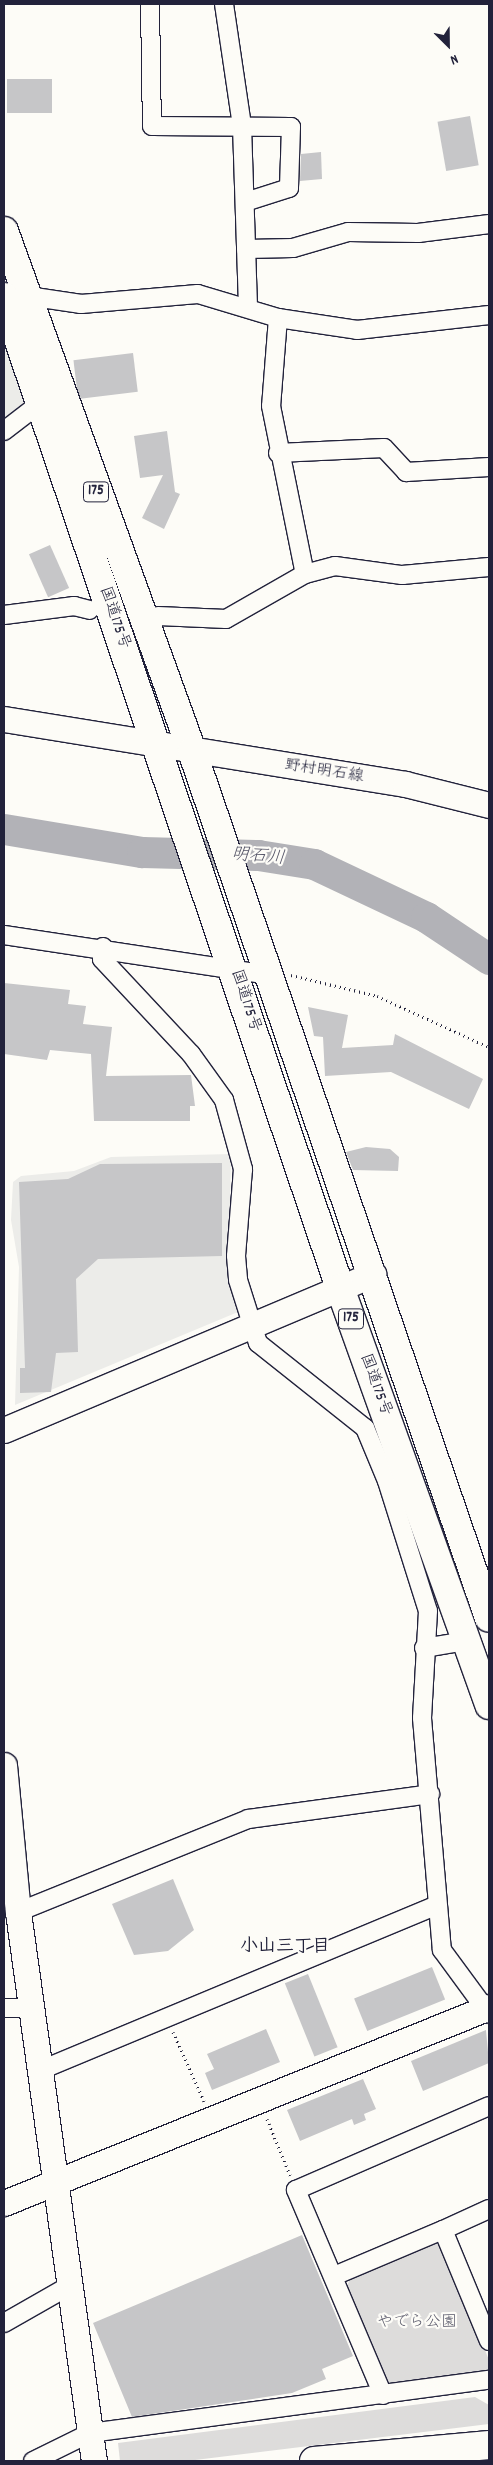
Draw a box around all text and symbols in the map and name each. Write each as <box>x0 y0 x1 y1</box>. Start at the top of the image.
north arrow <box>423 20 473 70</box>
text: N <box>447 48 461 69</box>
road number: 175 <box>82 480 110 504</box>
street label: 国道175号 <box>94 584 134 652</box>
street label: 野村明石線 <box>283 756 365 788</box>
water label: 明石川 <box>230 845 286 871</box>
street label: 国道175号 <box>226 967 264 1035</box>
road number: 175 <box>337 1306 365 1332</box>
street label: 国道175号 <box>355 1351 395 1419</box>
district label: 小山三丁目 <box>240 1937 330 1959</box>
park label: やでら公園 <box>377 2313 457 2333</box>

